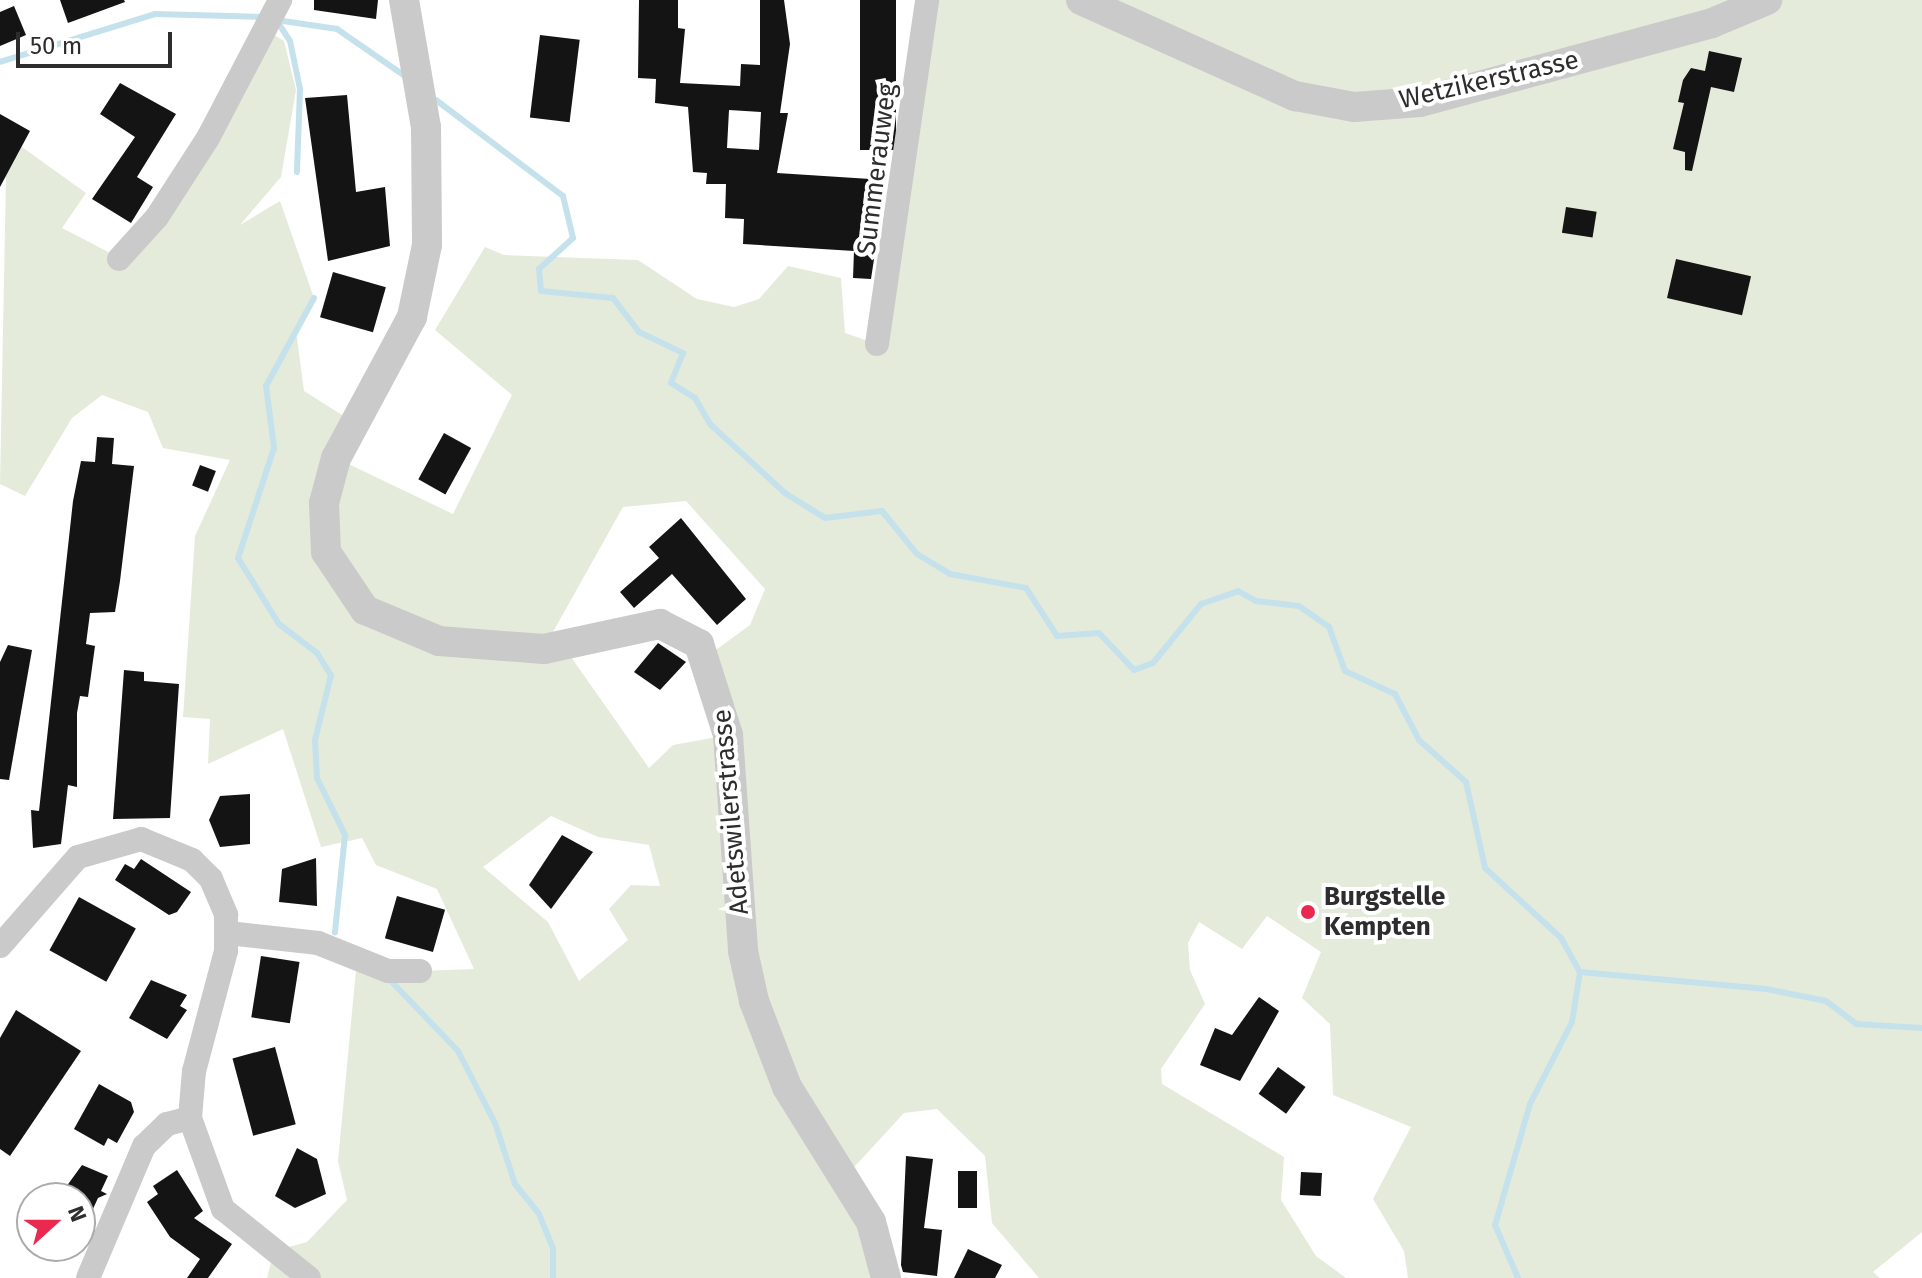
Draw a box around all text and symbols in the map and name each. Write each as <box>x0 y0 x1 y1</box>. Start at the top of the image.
scale bar <box>20 16 176 66</box>
text: 50 m <box>30 32 82 60</box>
street label: Wetzikerstrasse <box>1396 44 1582 116</box>
street label: Summerauweg <box>851 81 903 257</box>
street label: Adetswilerstrasse <box>706 708 756 916</box>
place label: Burgstelle Kempten <box>1324 881 1445 942</box>
marker: Burgstelle Kempten <box>1299 903 1317 921</box>
north arrow <box>16 1182 96 1262</box>
text: N <box>62 1202 92 1226</box>

